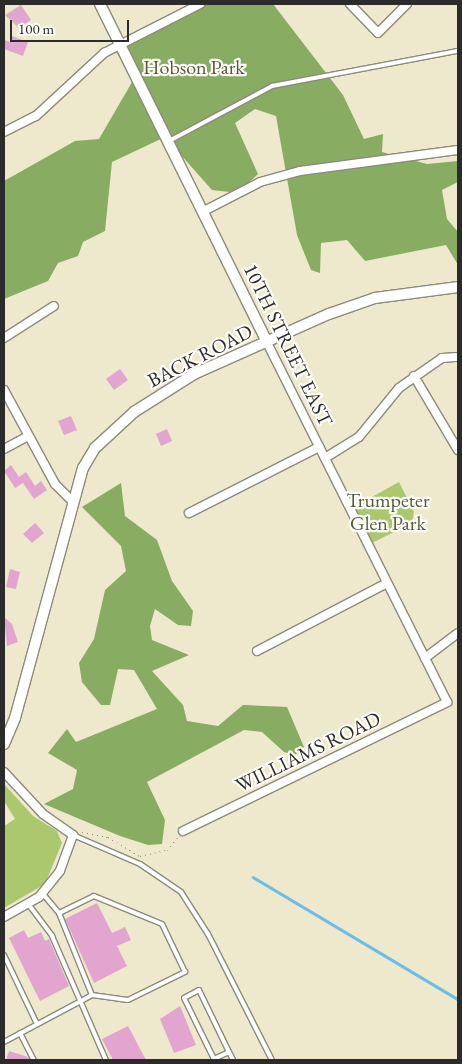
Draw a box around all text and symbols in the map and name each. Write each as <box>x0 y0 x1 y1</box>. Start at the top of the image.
scale bar <box>12 10 131 42</box>
text: 100 m <box>18 19 54 38</box>
park label: Hobson Park <box>143 55 245 79</box>
street label: 10TH STREET EAST <box>238 260 338 430</box>
street label: BACK ROAD <box>143 319 257 393</box>
park label: Trumpeter Glen Park <box>346 488 430 535</box>
street label: WILLIAMS ROAD <box>232 707 384 797</box>

